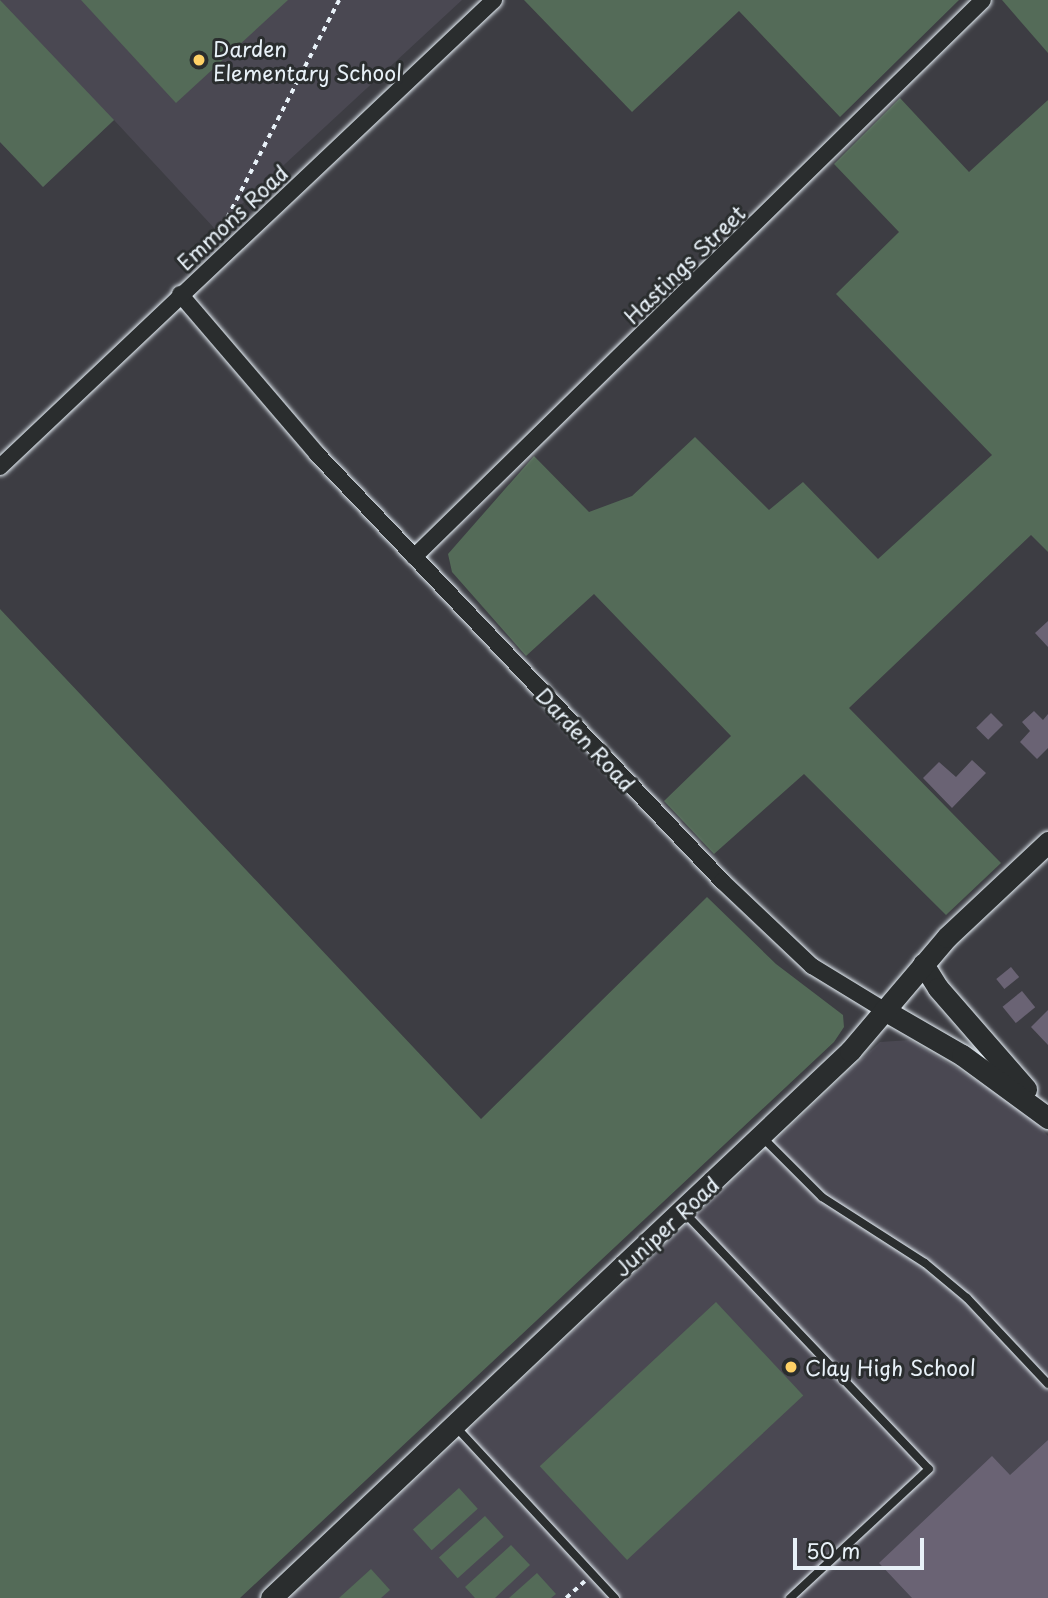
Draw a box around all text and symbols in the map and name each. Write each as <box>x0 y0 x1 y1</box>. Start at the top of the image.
place label: Darden Elementary School <box>213 35 402 85</box>
marker: Darden Elementary School <box>191 52 207 68</box>
street label: Emmons Road <box>172 159 292 275</box>
street label: Hastings Street <box>618 200 750 328</box>
street label: Darden Road <box>532 682 640 796</box>
street label: Juniper Road <box>608 1171 724 1281</box>
place label: Clay High School <box>805 1354 978 1380</box>
marker: Clay High School <box>783 1359 799 1375</box>
scale bar <box>796 1524 927 1568</box>
text: 50 m <box>806 1534 860 1566</box>

